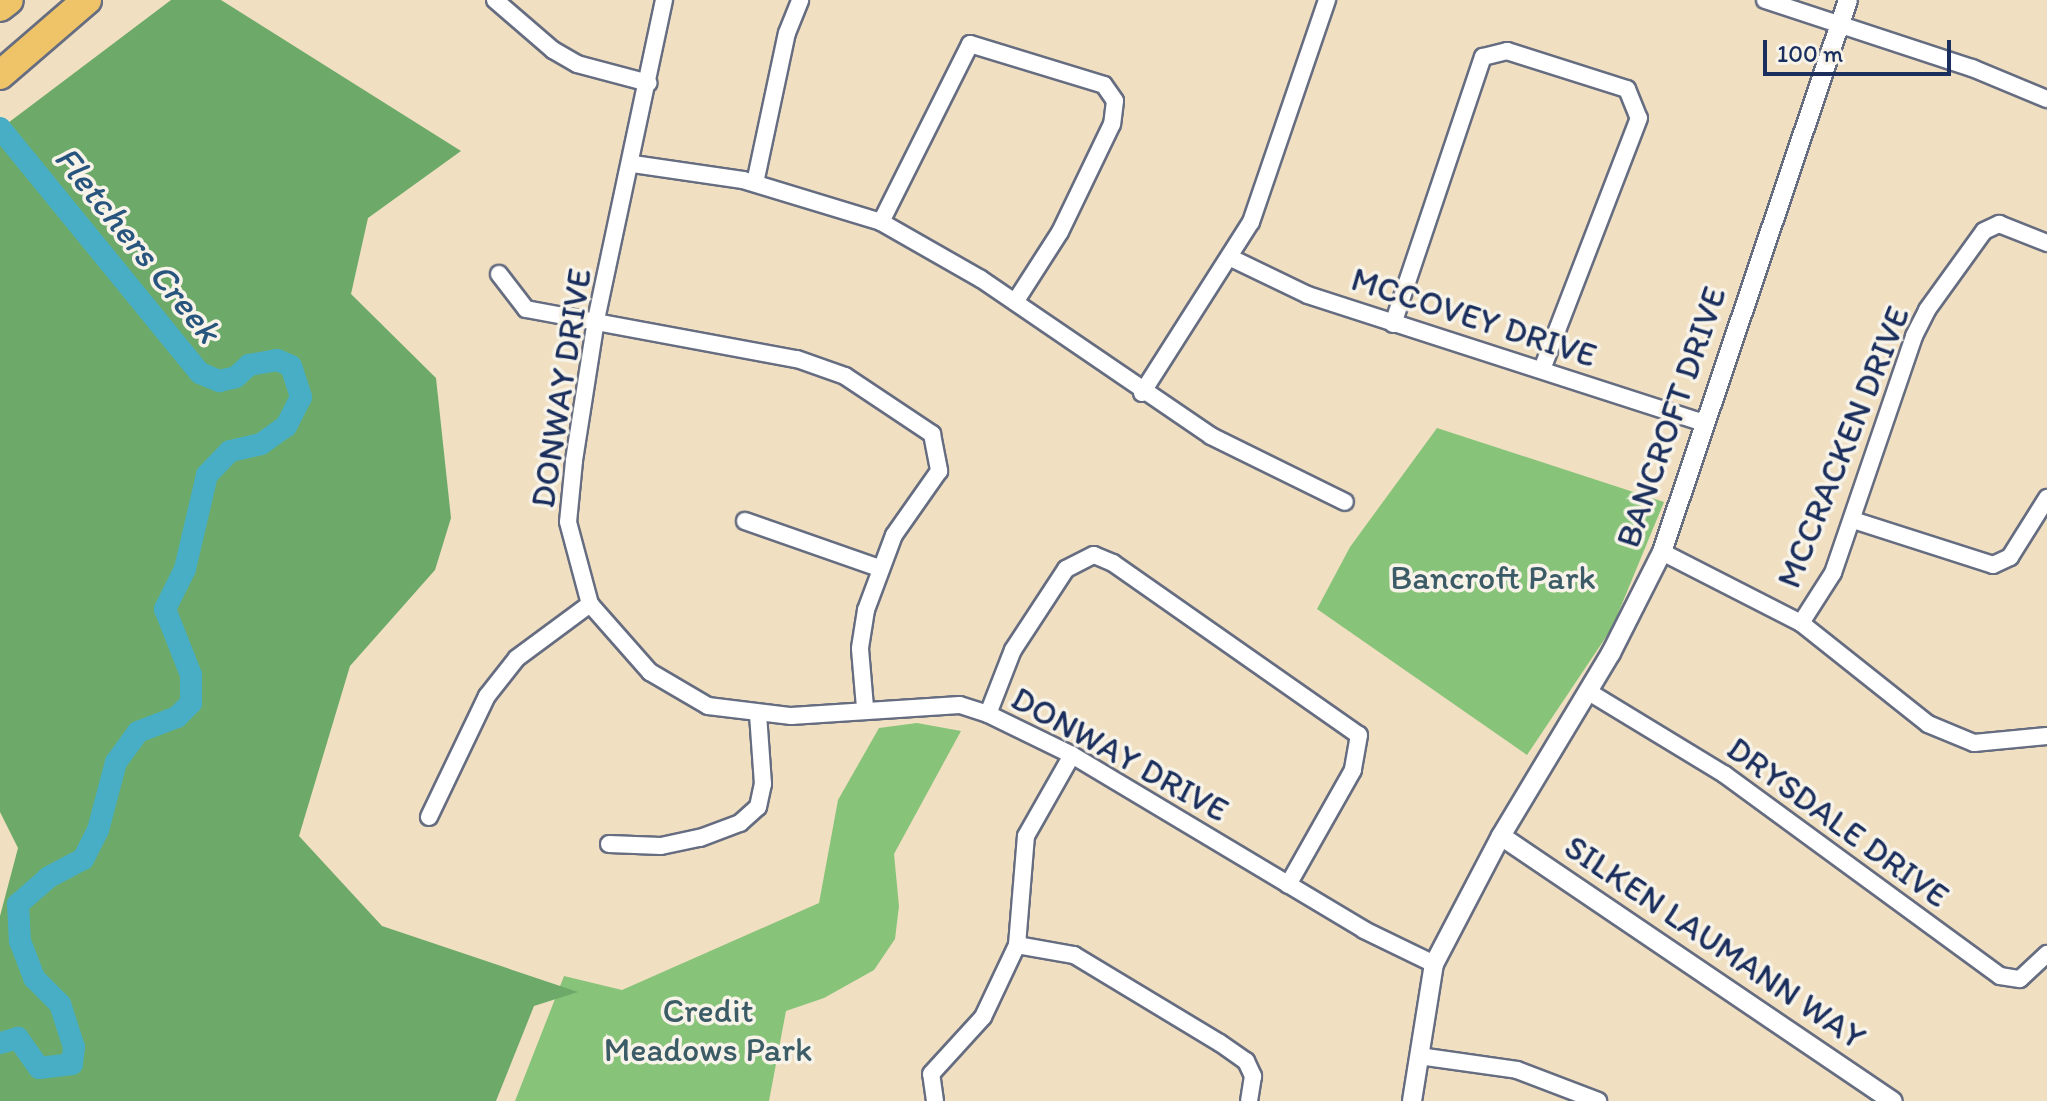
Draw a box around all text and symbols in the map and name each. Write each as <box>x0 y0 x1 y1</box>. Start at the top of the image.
scale bar <box>1767 24 1955 74</box>
text: 100 m <box>1777 39 1843 68</box>
water label: Fletchers Creek <box>46 137 230 351</box>
street label: MCCOVEY DRIVE <box>1346 258 1602 376</box>
street label: DONWAY DRIVE <box>522 265 600 511</box>
street label: BANCROFT DRIVE <box>1607 281 1735 553</box>
street label: MCCRACKEN DRIVE <box>1768 300 1918 594</box>
park label: Bancroft Park <box>1391 558 1595 598</box>
street label: DONWAY DRIVE <box>1004 677 1236 831</box>
street label: DRYSDALE DRIVE <box>1719 728 1957 916</box>
street label: SILKEN LAUMANN WAY <box>1557 826 1873 1058</box>
park label: Credit Meadows Park <box>604 990 812 1070</box>

